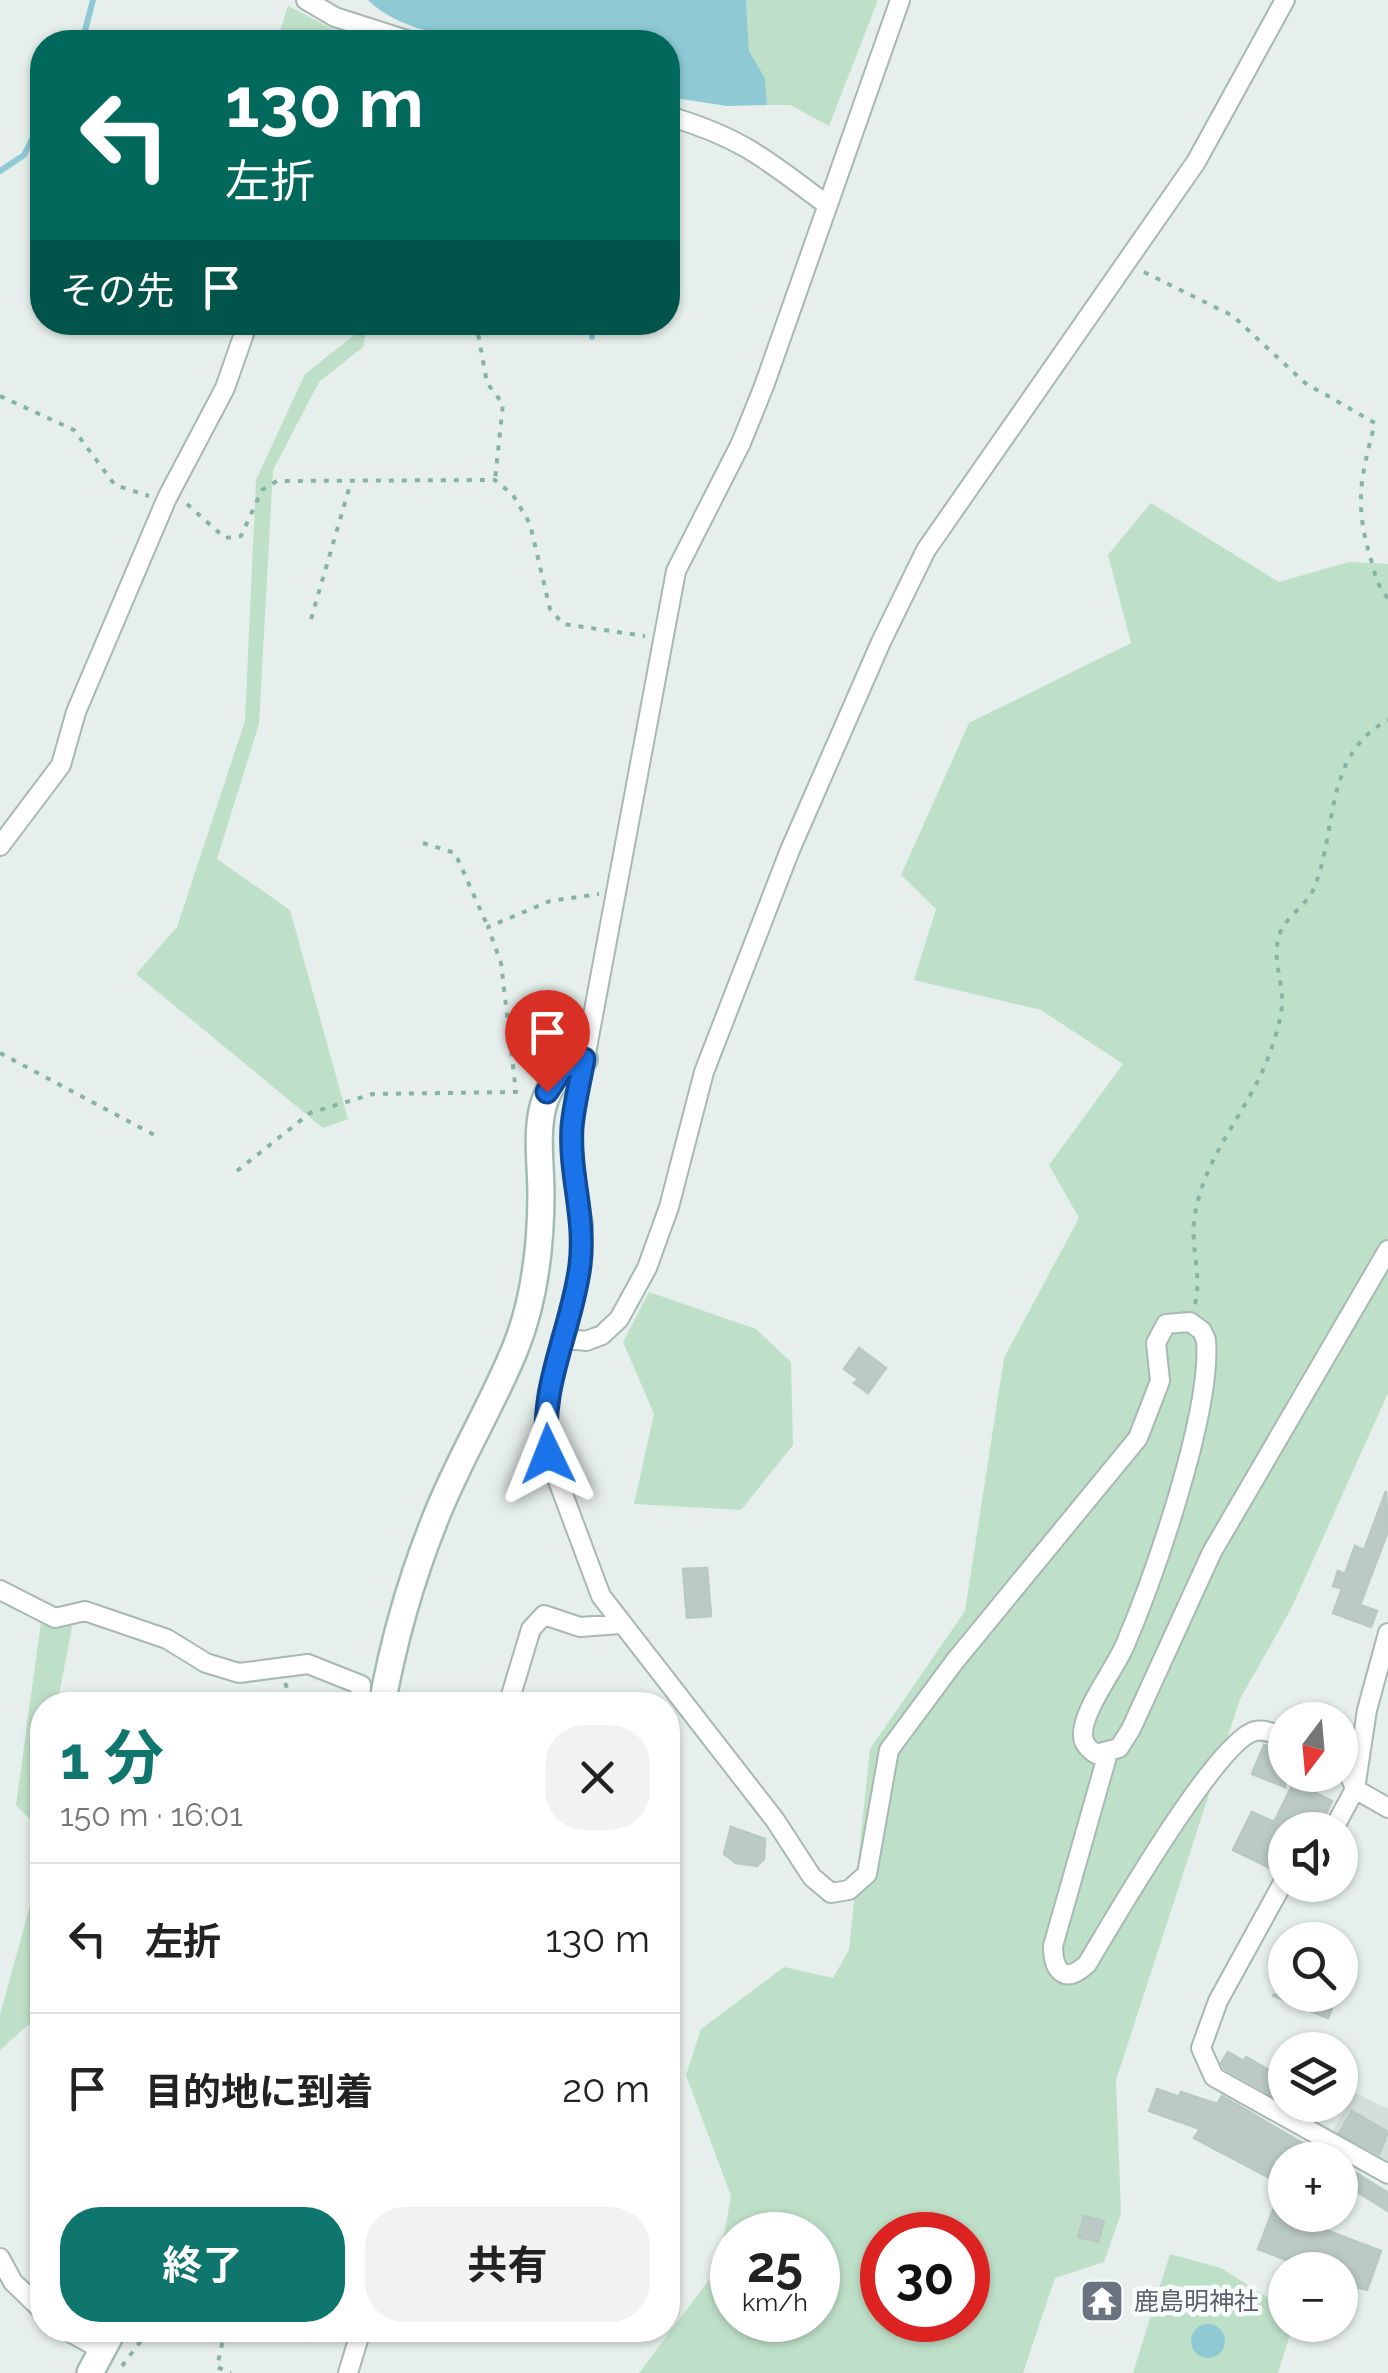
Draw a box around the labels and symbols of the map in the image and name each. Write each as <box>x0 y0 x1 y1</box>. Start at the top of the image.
pin <box>505 990 590 1093</box>
position arrow <box>496 1402 600 1506</box>
north arrow <box>1268 1702 1358 1792</box>
speed limit sign: 30 <box>860 2212 990 2342</box>
temple icon: 鹿島明神社 <box>1079 2278 1125 2324</box>
place label: 鹿島明神社 <box>1134 2286 1259 2316</box>

